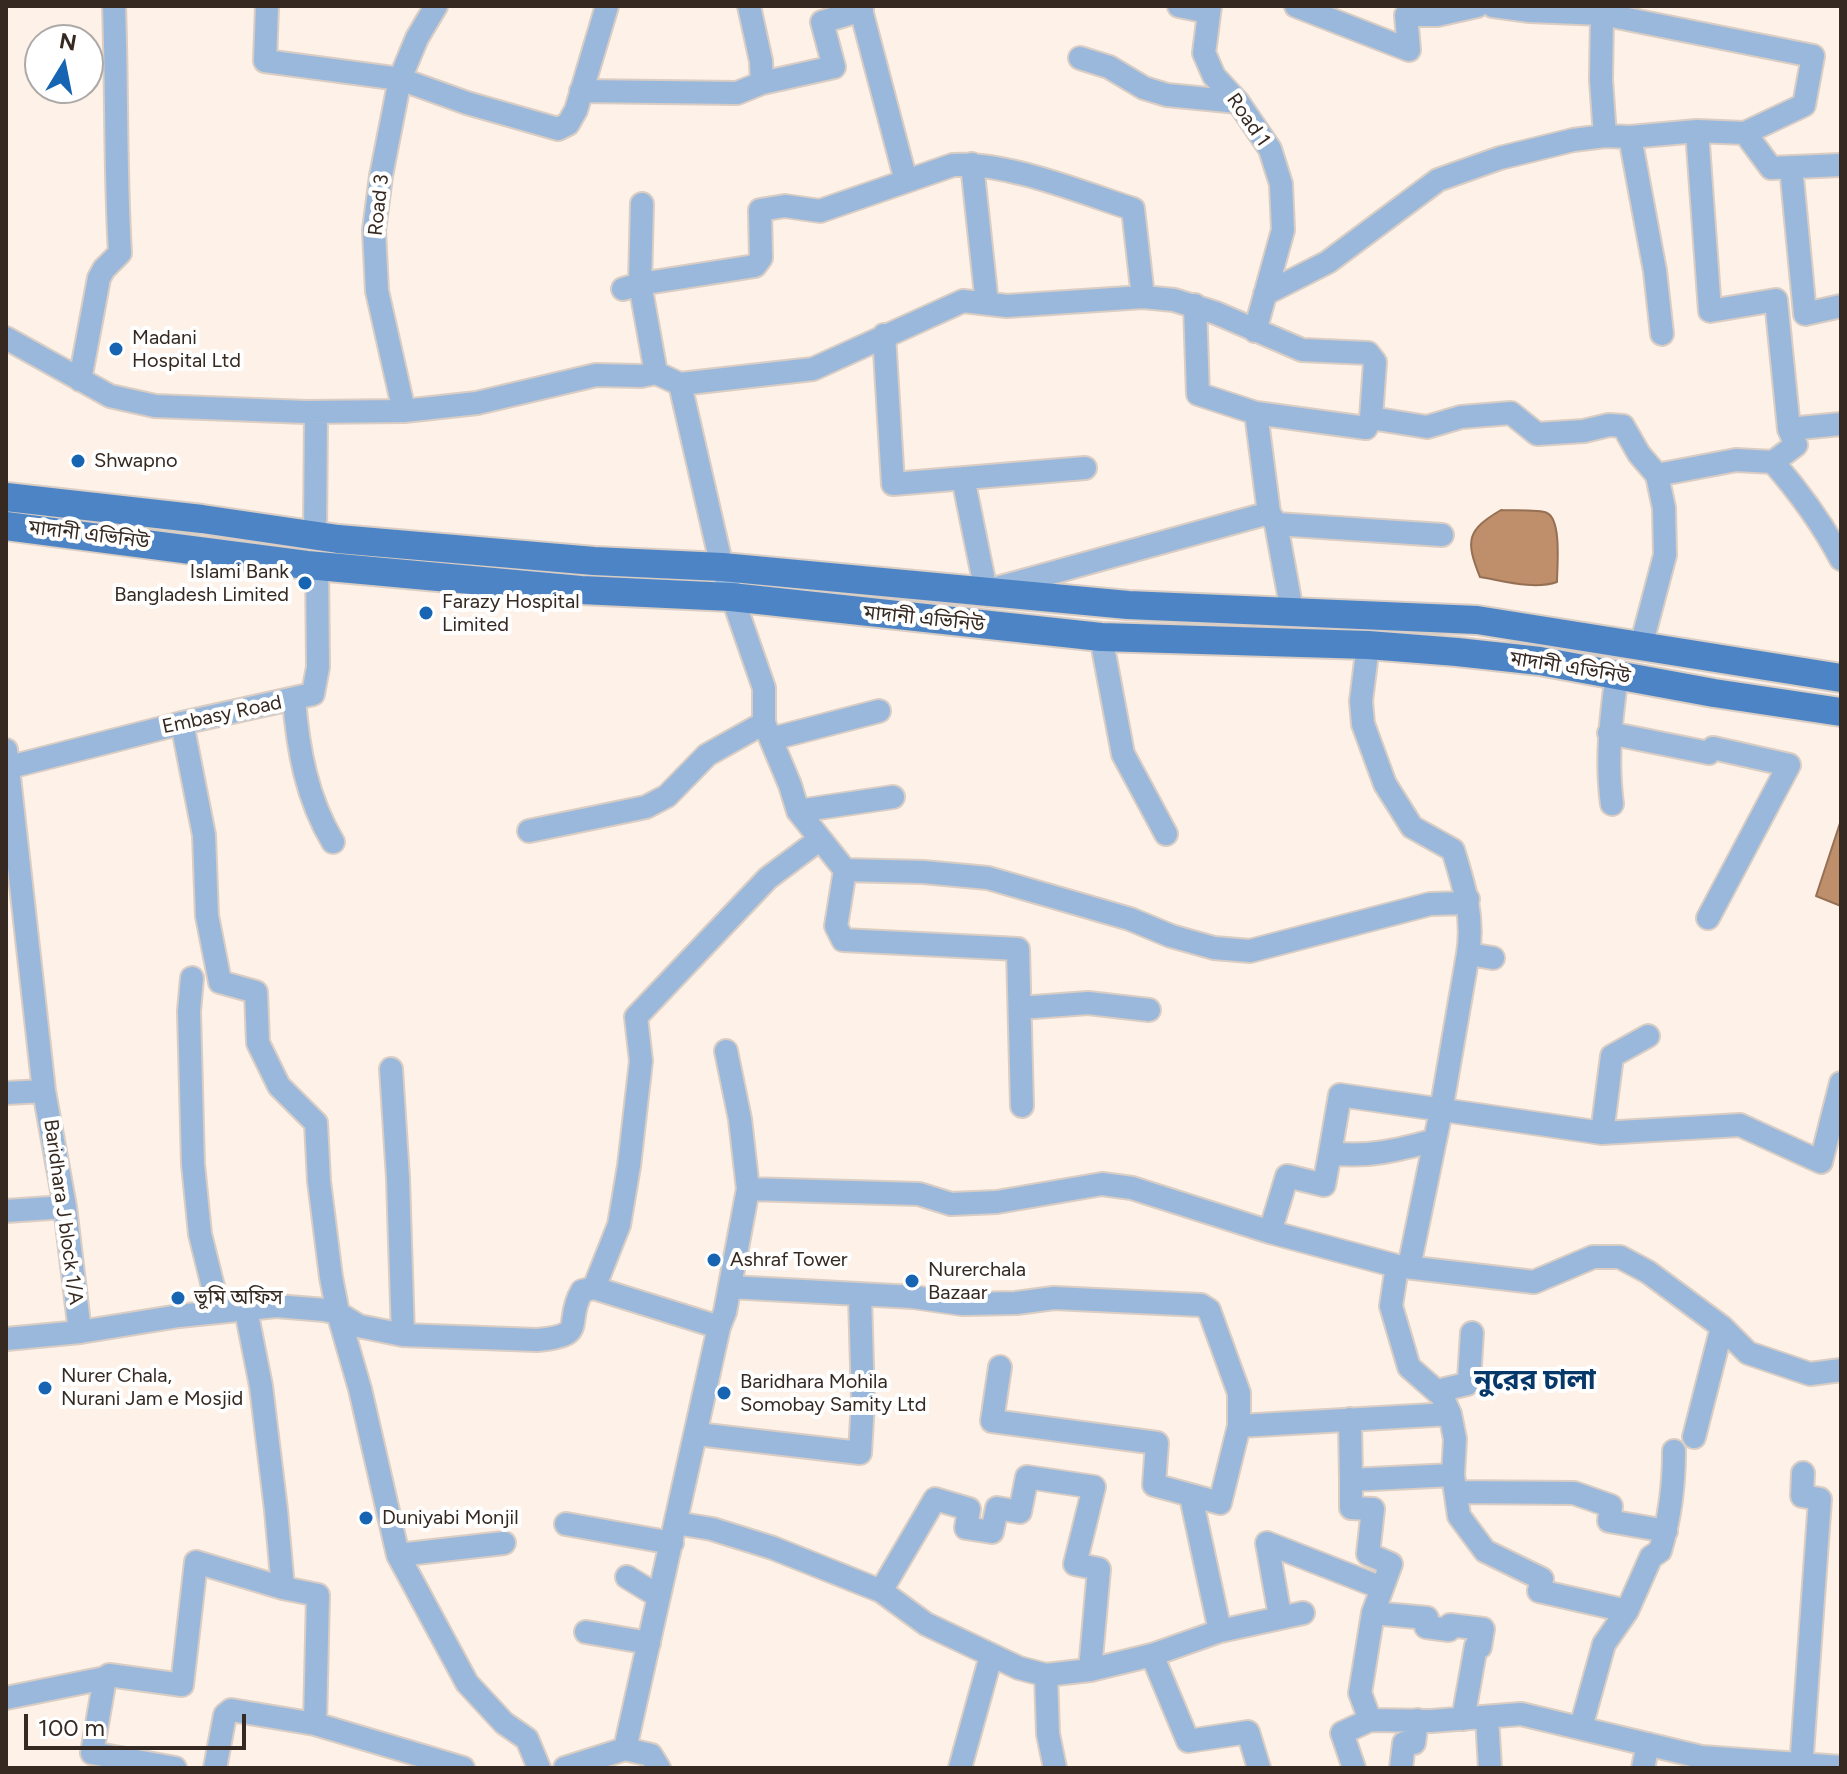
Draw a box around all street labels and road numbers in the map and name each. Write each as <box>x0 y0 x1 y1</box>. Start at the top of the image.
street label: Road 1 <box>1221 89 1275 151</box>
street label: Road 3 <box>364 173 394 237</box>
street label: মাদানী এভিনিউ <box>27 516 151 554</box>
street label: মাদানী এভিনিউ <box>862 601 986 637</box>
street label: মাদানী এভিনিউ <box>1508 647 1632 689</box>
street label: Embasy Road <box>160 691 284 739</box>
street label: Baridhara J block 1/A <box>38 1118 88 1306</box>

